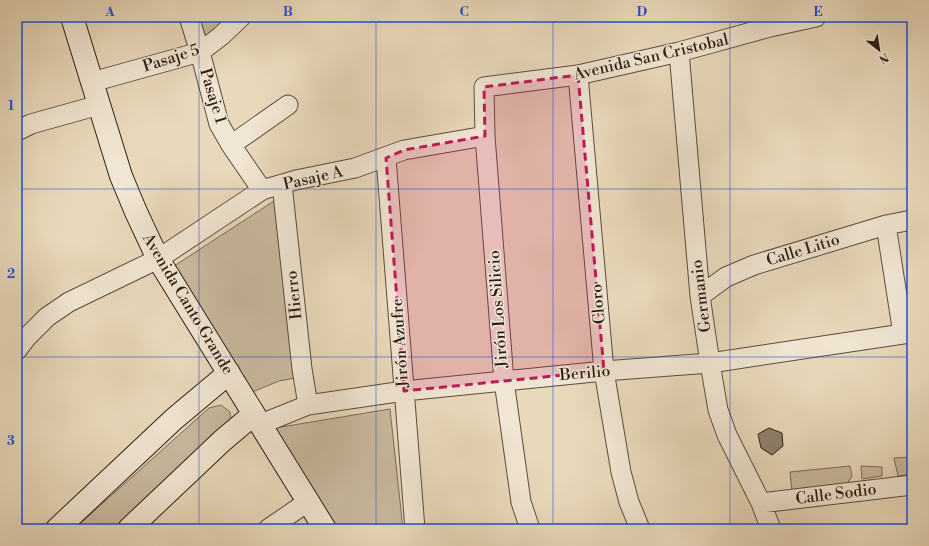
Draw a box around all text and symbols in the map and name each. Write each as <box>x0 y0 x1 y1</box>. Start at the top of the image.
text: A <box>104 4 115 20</box>
text: B <box>283 4 293 20</box>
text: C <box>459 4 469 20</box>
text: D <box>637 4 647 20</box>
text: E <box>813 4 823 20</box>
street label: Avenida San Cristobal <box>571 29 731 85</box>
north arrow <box>859 30 899 70</box>
street label: Pasaje 5 <box>140 39 202 77</box>
text: N <box>876 50 891 66</box>
street label: Pasaje 1 <box>195 66 231 126</box>
text: 1 <box>8 98 15 114</box>
street label: Pasaje A <box>281 161 346 195</box>
street label: Avenida Canto Grande <box>137 229 238 378</box>
street label: Calle Litio <box>764 229 842 271</box>
street label: Jirón Los Silicio <box>484 249 512 370</box>
street label: Germanio <box>687 259 715 333</box>
text: 2 <box>7 266 15 282</box>
street label: Hierro <box>281 270 307 320</box>
street label: Cloro <box>586 283 610 325</box>
street label: Jirón Azufre <box>387 298 413 389</box>
street label: Berilio <box>558 361 611 385</box>
text: 3 <box>7 433 15 449</box>
street label: Calle Sodio <box>794 479 878 509</box>

